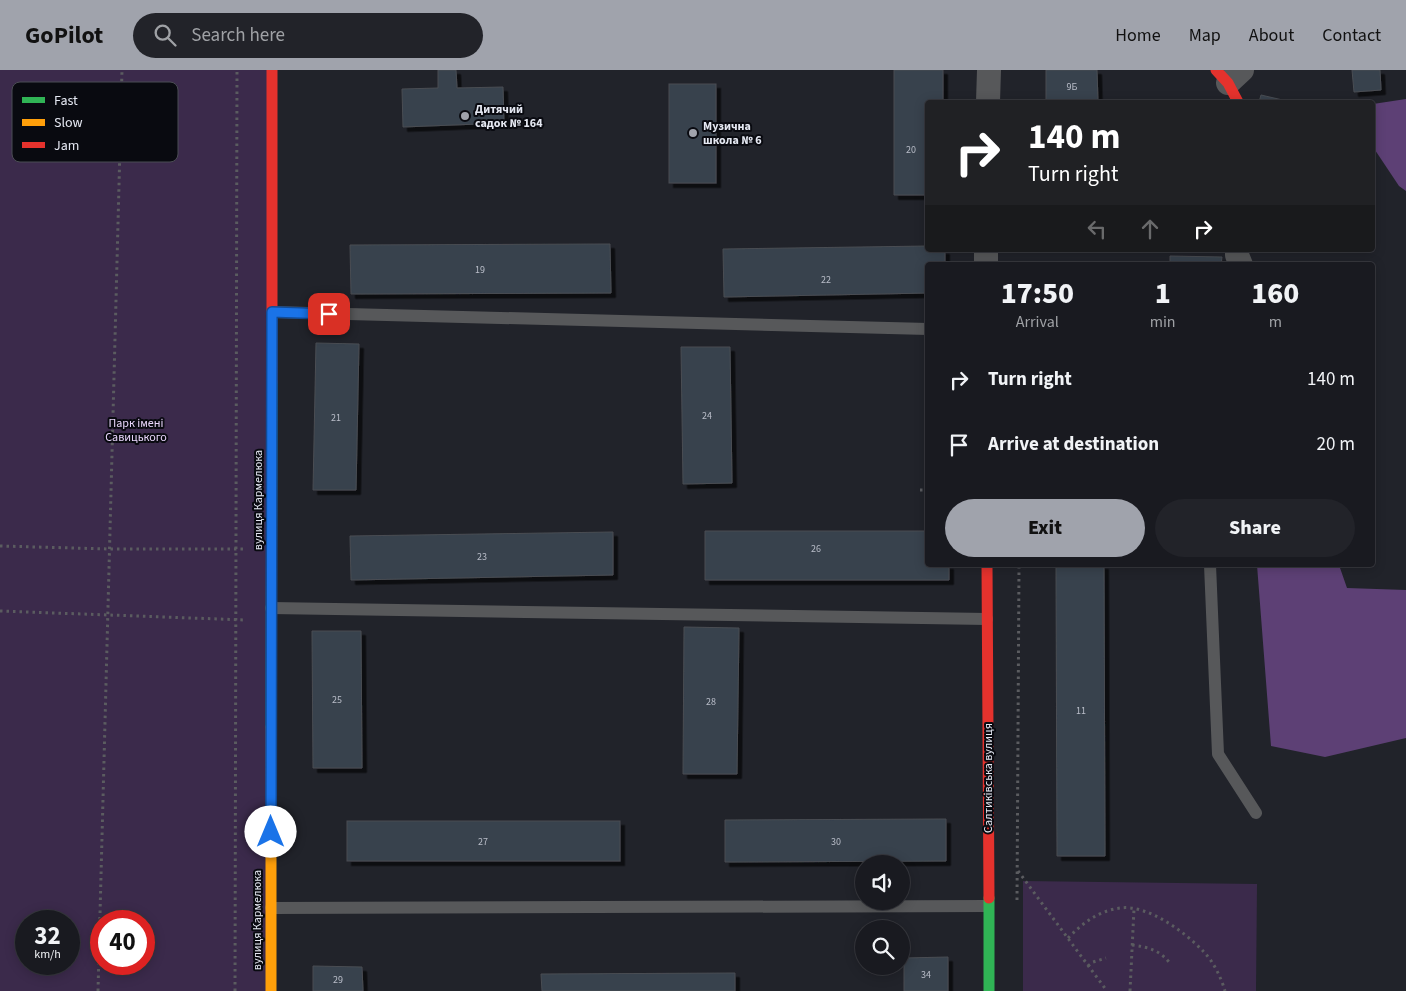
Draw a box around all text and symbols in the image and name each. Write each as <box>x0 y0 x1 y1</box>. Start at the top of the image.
search box <box>133 13 483 58</box>
text: GoPilot <box>25 18 103 53</box>
icon: search <box>151 21 179 49</box>
text: Search here <box>191 22 285 49</box>
text: Home <box>1115 23 1161 48</box>
text: Map <box>1189 23 1221 48</box>
text: About <box>1249 23 1294 48</box>
text: Contact <box>1322 23 1381 48</box>
house number: 9Б <box>1067 80 1078 94</box>
legend <box>12 82 178 162</box>
text: Fast <box>54 91 78 111</box>
place label: Дитячий садок № 164 <box>475 101 543 132</box>
marker: Дитячий садок № 164 <box>459 110 471 122</box>
text: 140 m <box>1028 112 1120 162</box>
text: Slow <box>54 113 83 133</box>
place label: Музична школа № 6 <box>703 118 762 149</box>
icon: right <box>945 120 1010 185</box>
marker: Музична школа № 6 <box>687 127 699 139</box>
text: Jam <box>54 136 79 156</box>
house number: 20 <box>906 143 916 157</box>
text: Turn right <box>1028 158 1118 190</box>
icon: left <box>1083 215 1111 243</box>
icon: ahead <box>1136 215 1164 243</box>
icon: right <box>1189 215 1217 243</box>
house number: 19 <box>475 263 485 277</box>
text: 17:50 <box>1001 272 1074 315</box>
text: 1 <box>1155 272 1171 315</box>
text: 160 <box>1251 272 1299 315</box>
house number: 22 <box>821 273 831 287</box>
pin <box>308 293 350 335</box>
icon: arrive <box>315 300 343 328</box>
text: Arrival <box>1016 311 1059 333</box>
text: min <box>1150 311 1176 333</box>
text: m <box>1269 311 1282 333</box>
icon: right <box>945 366 973 394</box>
text: Turn right <box>988 366 1072 393</box>
text: 140 m <box>1307 366 1355 393</box>
house number: 24 <box>702 409 712 423</box>
house number: 21 <box>331 411 341 425</box>
park label: Парк імені Савицького <box>105 415 167 446</box>
icon: arrive <box>945 431 973 459</box>
text: Arrive at destination <box>988 431 1159 458</box>
text: 20 m <box>1317 431 1355 458</box>
street label: вулиця Кармелюка <box>250 450 267 550</box>
button: Exit <box>945 499 1145 557</box>
button: Share <box>1155 499 1355 557</box>
house number: 26 <box>811 542 821 556</box>
house number: 23 <box>477 550 487 564</box>
house number: 25 <box>332 693 342 707</box>
house number: 28 <box>706 695 716 709</box>
house number: 11 <box>1076 704 1086 718</box>
street label: Салтиківська вулиця <box>980 723 997 833</box>
position arrow <box>244 805 296 857</box>
house number: 27 <box>478 835 488 849</box>
house number: 30 <box>831 835 841 849</box>
map controls <box>855 855 910 975</box>
button: sound <box>855 855 910 910</box>
street label: вулиця Кармелюка <box>249 870 266 970</box>
speed limit sign: 40 <box>90 910 155 975</box>
text: 32 <box>34 918 61 954</box>
button: search <box>855 920 910 975</box>
text: km/h <box>34 946 61 963</box>
house number: 34 <box>921 968 931 982</box>
house number: 29 <box>333 973 343 987</box>

